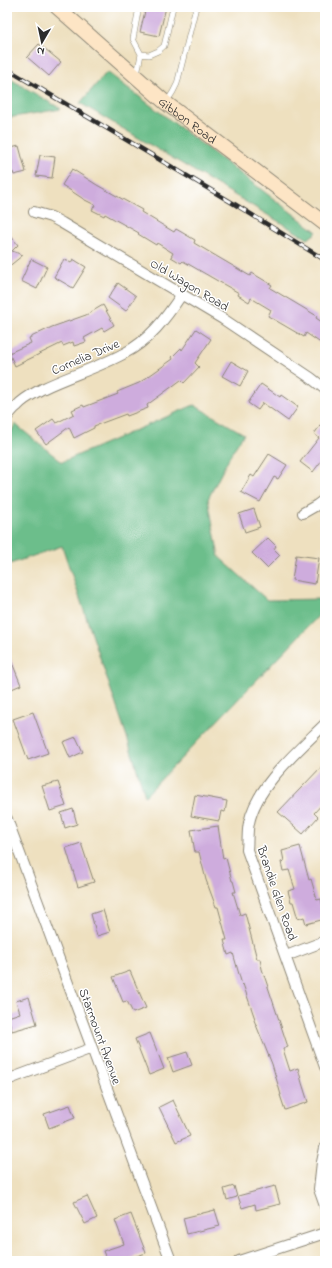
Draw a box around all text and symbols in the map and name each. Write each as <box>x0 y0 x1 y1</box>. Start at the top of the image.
north arrow <box>22 22 62 62</box>
text: N <box>36 42 46 59</box>
street label: Gibbon Road <box>154 93 221 150</box>
street label: Old Wagon Road <box>146 254 233 318</box>
street label: Cornelia Drive <box>49 334 123 380</box>
street label: Brandie Glen Road <box>251 843 302 944</box>
street label: Starmount Avenue <box>73 986 126 1087</box>

